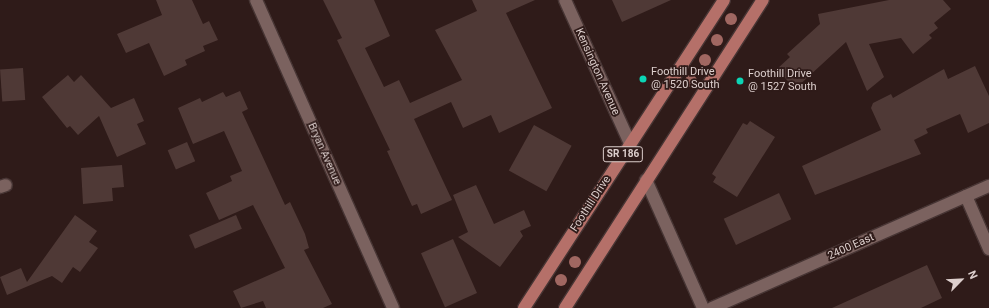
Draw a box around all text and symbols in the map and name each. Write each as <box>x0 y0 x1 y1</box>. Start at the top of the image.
street label: Kensington Avenue <box>572 26 622 118</box>
place label: Foothill Drive @ 1520 South <box>651 66 720 92</box>
place label: Foothill Drive @ 1527 South <box>748 68 817 94</box>
marker: Foothill Drive @ 1520 South <box>638 74 648 84</box>
marker: Foothill Drive @ 1527 South <box>735 76 745 86</box>
street label: Bryan Avenue <box>304 121 344 187</box>
road number: SR 186 <box>602 146 644 162</box>
street label: Foothill Drive <box>568 174 614 234</box>
street label: 2400 East <box>826 231 876 263</box>
north arrow <box>941 260 981 300</box>
text: N <box>965 269 980 281</box>

